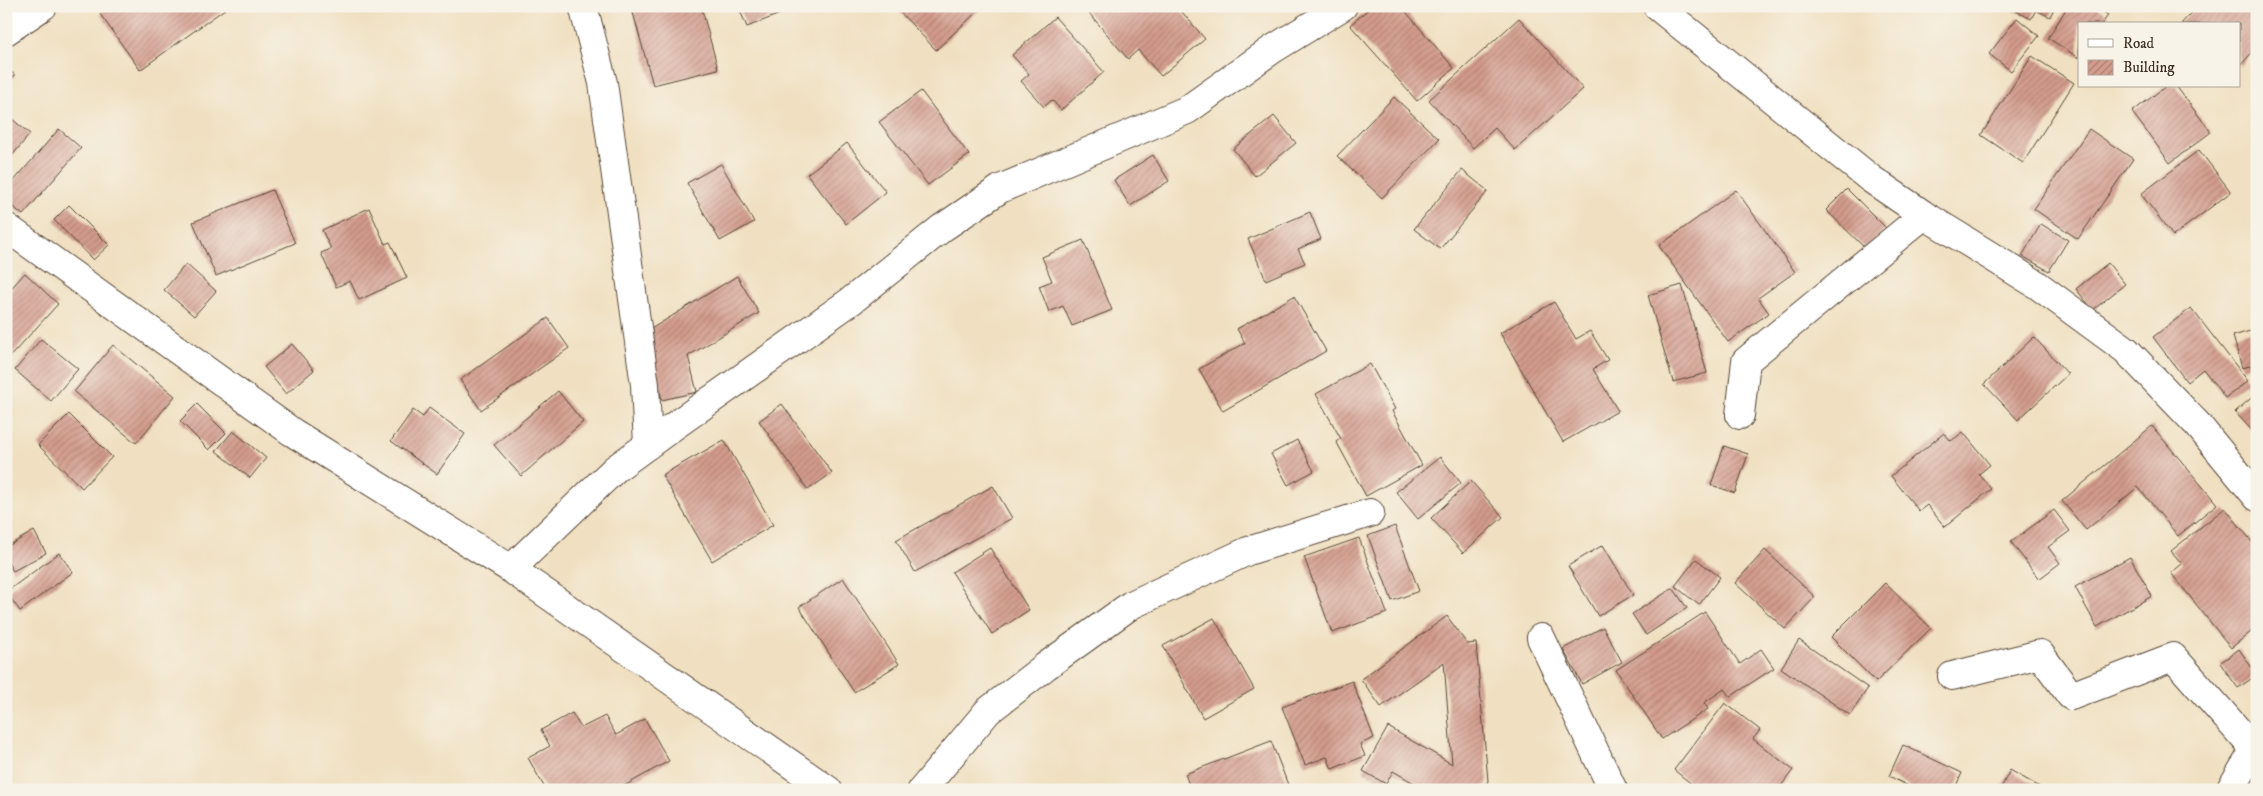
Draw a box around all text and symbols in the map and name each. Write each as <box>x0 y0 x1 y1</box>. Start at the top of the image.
legend <box>2078 22 2240 88</box>
text: Road <box>2123 34 2155 53</box>
text: Building <box>2123 58 2175 77</box>

